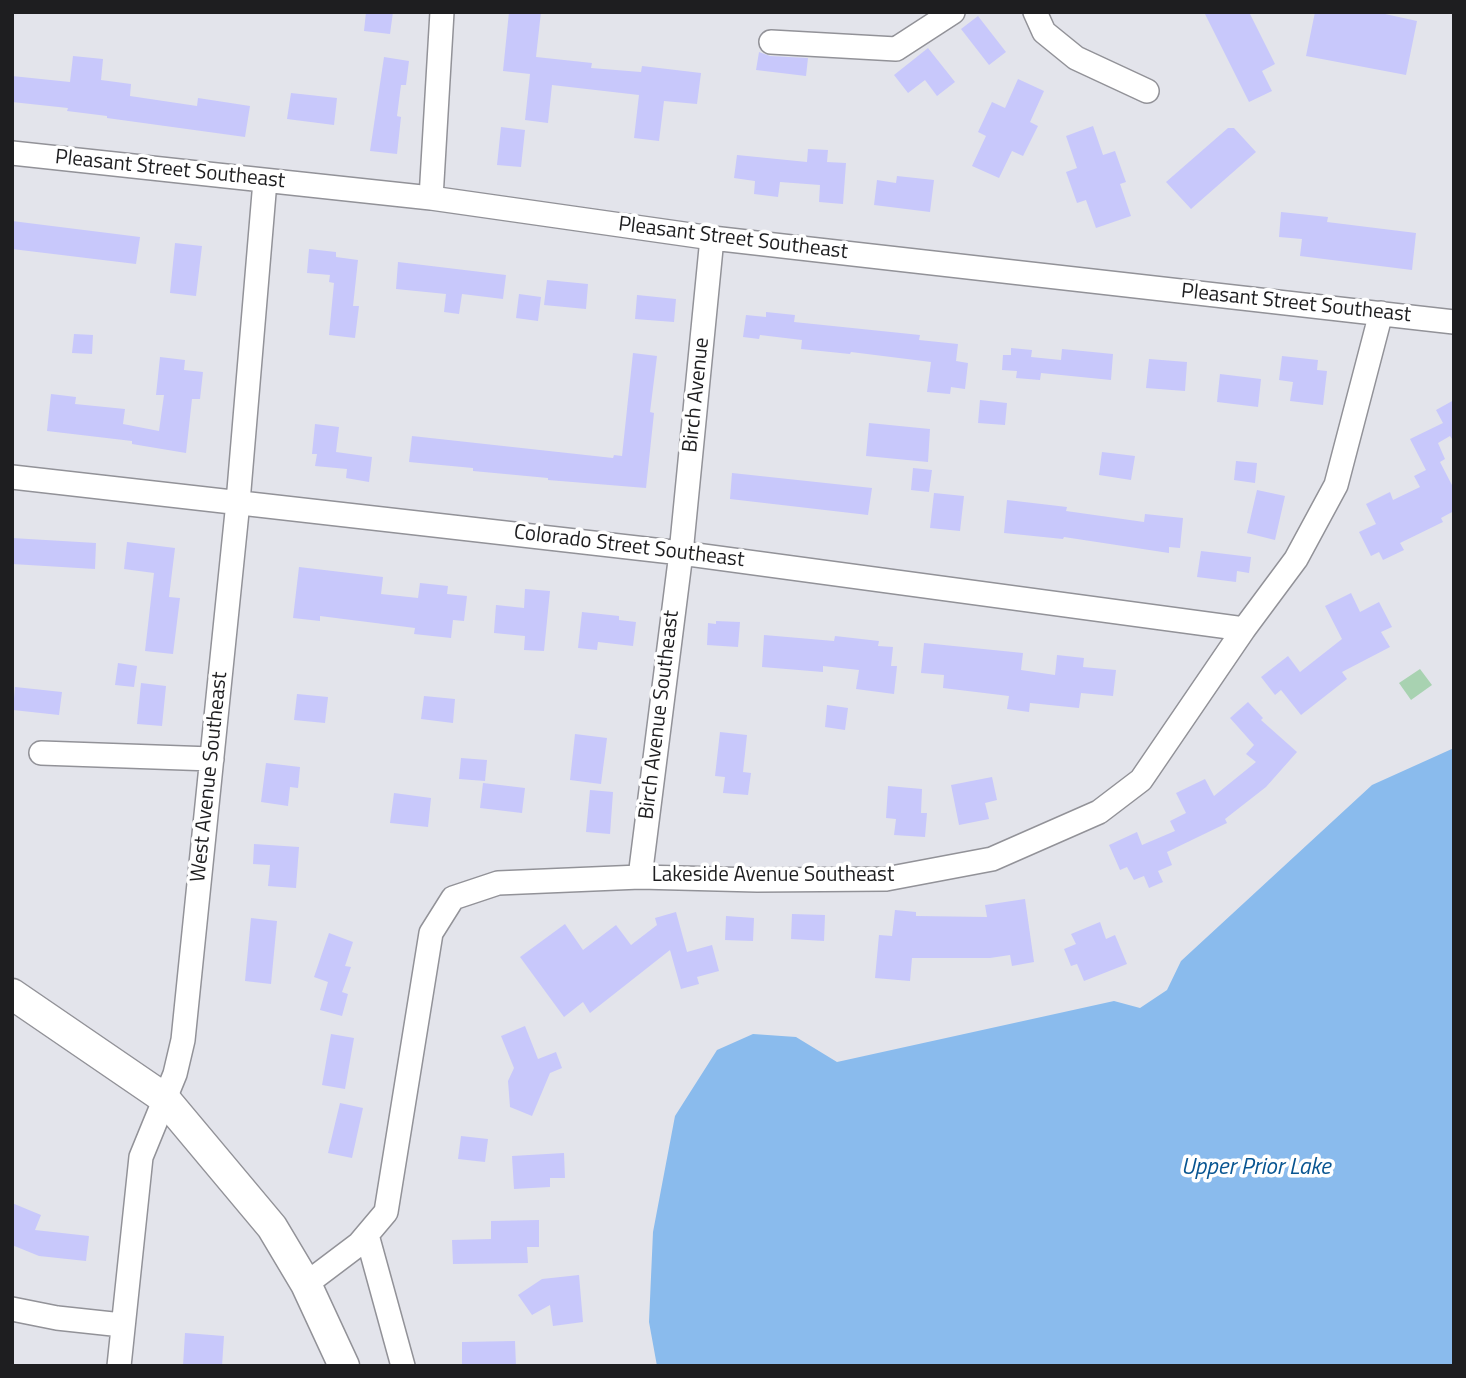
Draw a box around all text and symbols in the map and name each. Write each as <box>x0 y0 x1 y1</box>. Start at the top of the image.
street label: Pleasant Street Southeast <box>54 145 286 195</box>
street label: Pleasant Street Southeast <box>617 212 849 266</box>
street label: Pleasant Street Southeast <box>1180 279 1412 329</box>
street label: Birch Avenue <box>678 336 716 454</box>
street label: Colorado Street Southeast <box>512 520 746 574</box>
street label: Birch Avenue Southeast <box>635 609 685 821</box>
street label: West Avenue Southeast <box>186 671 234 883</box>
street label: Lakeside Avenue Southeast <box>652 863 894 889</box>
water label: Upper Prior Lake <box>1181 1154 1331 1182</box>

